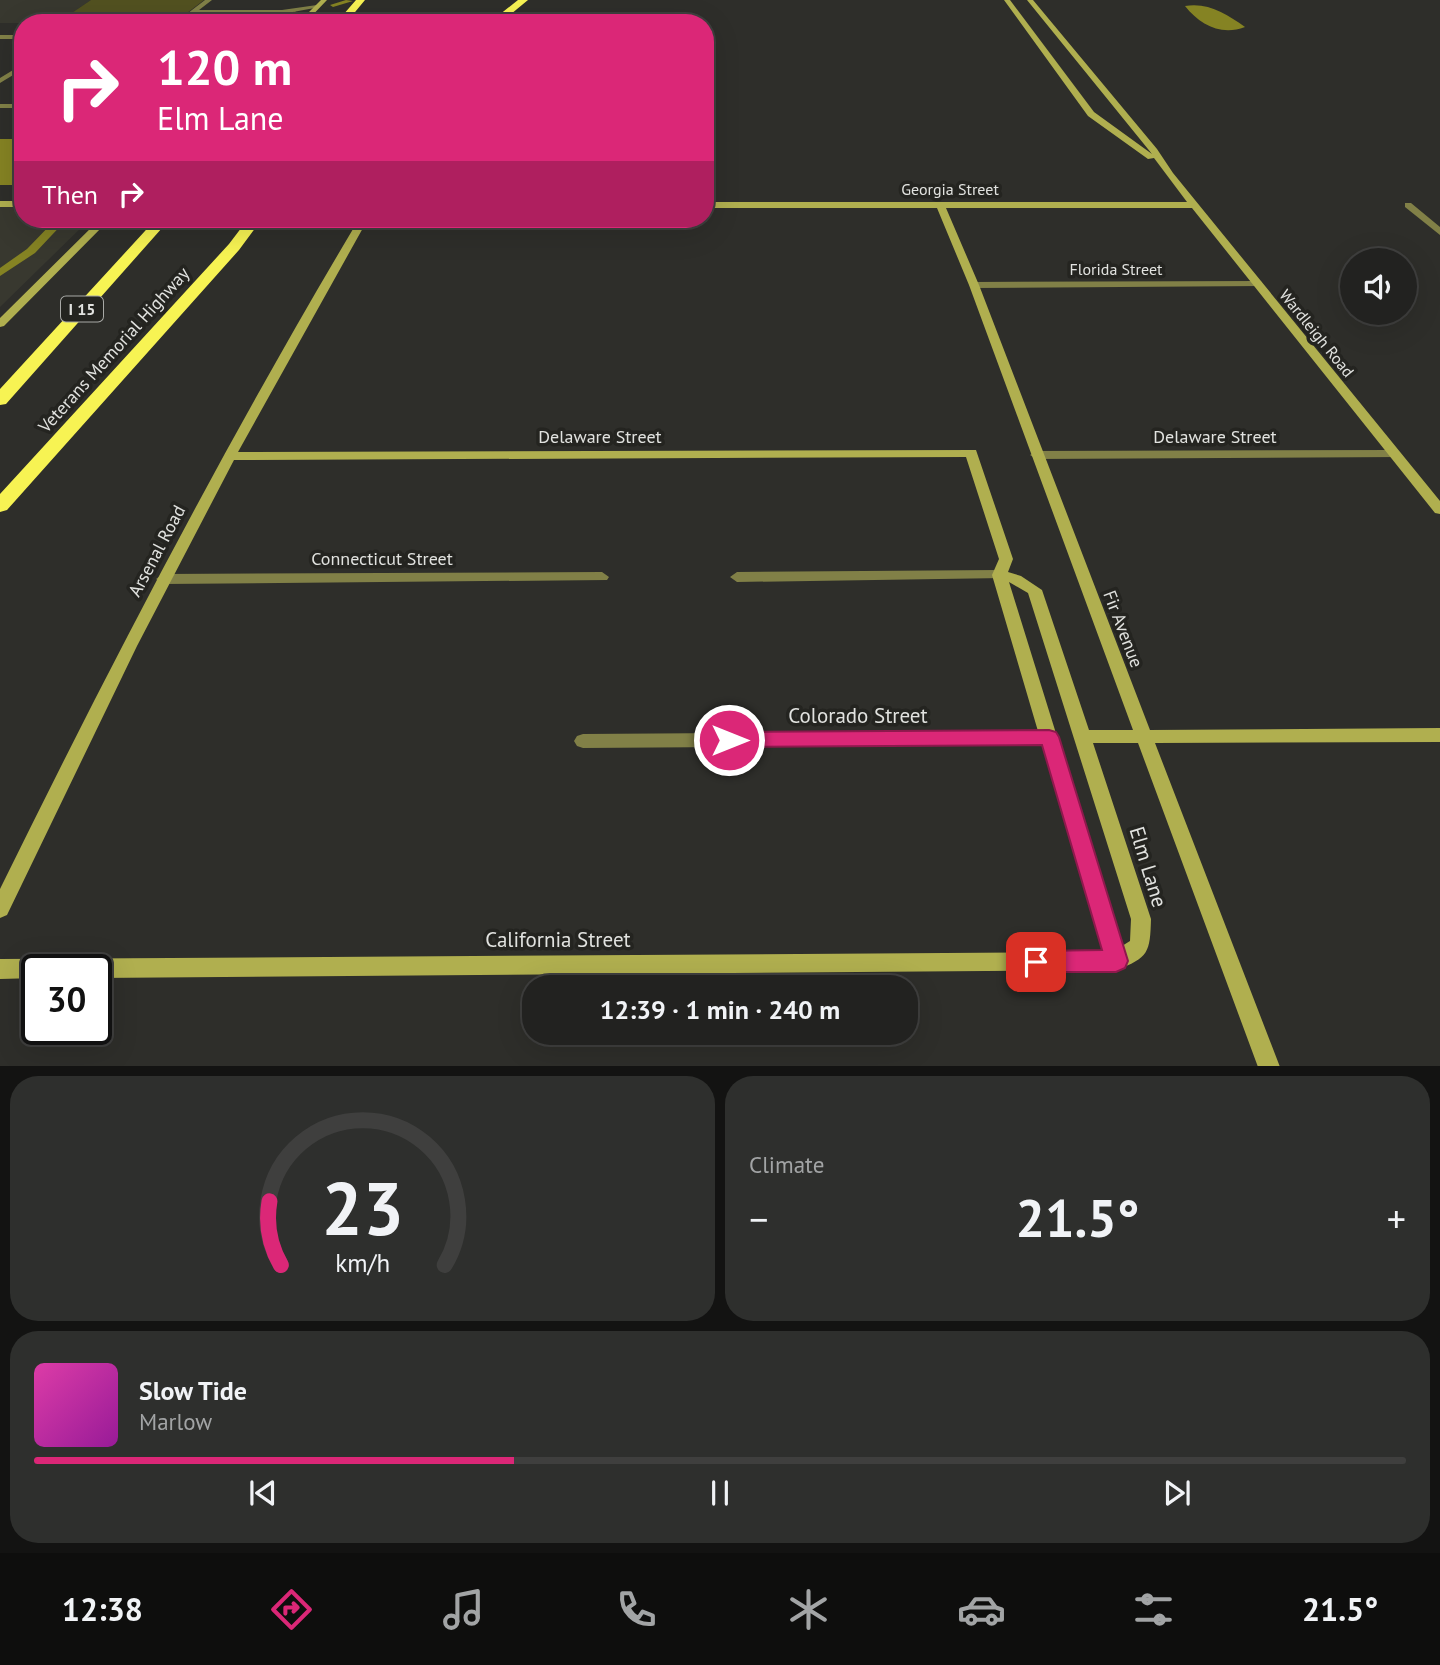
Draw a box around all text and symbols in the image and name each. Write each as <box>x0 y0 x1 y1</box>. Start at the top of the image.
text: 120 m <box>157 35 292 99</box>
icon: right <box>42 42 133 133</box>
text: Elm Lane <box>157 97 284 139</box>
icon: right <box>112 175 150 213</box>
text: Then <box>42 178 98 211</box>
street label: Georgia Street <box>901 179 999 199</box>
map controls <box>1340 248 1417 325</box>
button: sound <box>1340 248 1417 325</box>
street label: Florida Street <box>1070 259 1163 279</box>
street label: Veterans Memorial Highway <box>32 262 195 438</box>
street label: Wardleigh Road <box>1276 285 1358 381</box>
road number: I 15 <box>61 296 103 322</box>
street label: Delaware Street <box>538 425 662 448</box>
street label: Delaware Street <box>1153 425 1277 448</box>
street label: Arsenal Road <box>123 501 190 600</box>
street label: Connecticut Street <box>311 547 453 570</box>
street label: Fir Avenue <box>1098 587 1149 671</box>
street label: Colorado Street <box>788 702 928 729</box>
position arrow <box>692 703 766 777</box>
street label: Elm Lane <box>1123 823 1174 911</box>
street label: California Street <box>485 926 631 953</box>
pin <box>1006 932 1066 992</box>
icon: arrive <box>1017 943 1055 981</box>
speed limit sign: 30 <box>21 954 112 1045</box>
text: 12:39 · 1 min · 240 m <box>600 993 840 1026</box>
text: Climate <box>749 1150 824 1179</box>
text: 23 <box>321 1161 404 1255</box>
text: 21.5° <box>1016 1184 1139 1251</box>
text: − <box>749 1194 768 1243</box>
text: + <box>1387 1194 1406 1243</box>
text: km/h <box>335 1246 390 1278</box>
text: Slow Tide <box>139 1374 247 1407</box>
text: Marlow <box>139 1407 212 1436</box>
icon: previous <box>244 1474 282 1512</box>
icon: pause <box>701 1474 739 1512</box>
icon: next <box>1158 1474 1196 1512</box>
icon: directions <box>267 1585 316 1634</box>
icon: music <box>439 1585 488 1634</box>
icon: phone <box>612 1585 661 1634</box>
icon: climate <box>784 1585 833 1634</box>
icon: car <box>957 1585 1006 1634</box>
icon: filters <box>1129 1585 1178 1634</box>
text: 12:38 <box>62 1588 143 1630</box>
text: 21.5° <box>1302 1588 1378 1630</box>

